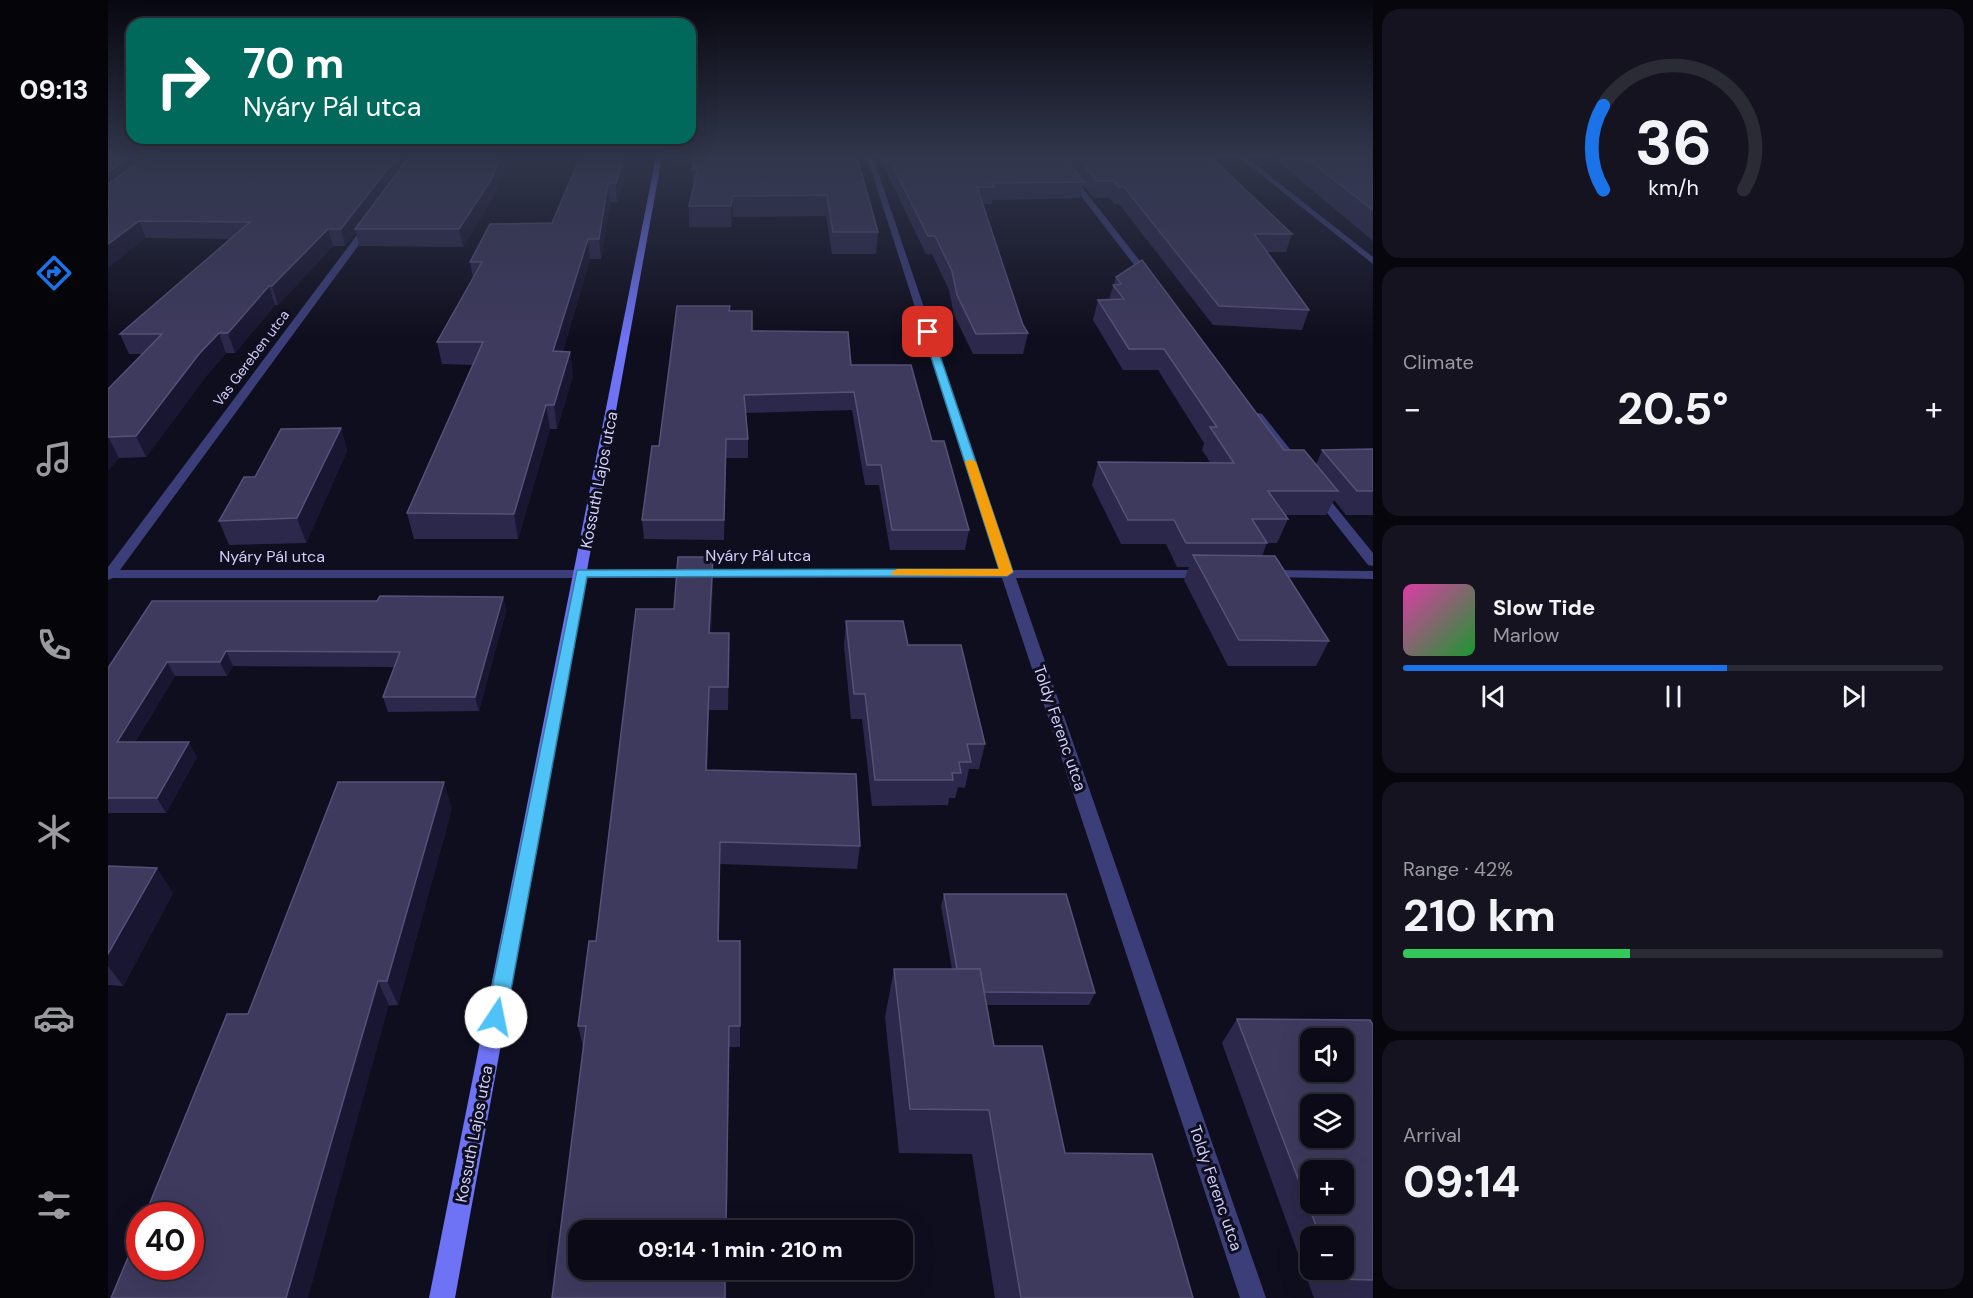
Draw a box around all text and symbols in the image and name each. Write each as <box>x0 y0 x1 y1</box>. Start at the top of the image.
text: 70 m <box>243 36 344 91</box>
icon: right <box>144 42 222 120</box>
text: 09:13 <box>19 72 89 107</box>
text: Nyáry Pál utca <box>243 89 421 124</box>
text: 36 <box>1634 103 1712 184</box>
text: km/h <box>1648 175 1698 203</box>
icon: directions <box>33 252 75 294</box>
street label: Vas Gereben utca <box>209 306 293 410</box>
pin <box>902 306 953 357</box>
icon: arrive <box>911 315 944 348</box>
text: Climate <box>1403 349 1474 375</box>
text: 20.5° <box>1617 379 1729 438</box>
text: − <box>1403 387 1421 430</box>
text: + <box>1925 387 1943 430</box>
street label: Kossuth Lajos utca <box>575 410 623 550</box>
icon: music <box>33 438 75 480</box>
street label: Nyáry Pál utca <box>705 545 811 566</box>
street label: Nyáry Pál utca <box>219 546 325 567</box>
text: Slow Tide <box>1493 593 1595 622</box>
text: Marlow <box>1493 622 1559 648</box>
icon: phone <box>33 624 75 666</box>
street label: Toldy Ferenc utca <box>1029 662 1091 794</box>
icon: previous <box>1477 680 1510 713</box>
icon: pause <box>1657 680 1690 713</box>
icon: next <box>1837 680 1870 713</box>
icon: climate <box>33 811 75 853</box>
text: Range · 42% <box>1403 856 1513 882</box>
text: 210 km <box>1403 886 1556 945</box>
position arrow <box>464 985 528 1049</box>
icon: car <box>33 997 75 1039</box>
map controls <box>1300 1028 1354 1280</box>
button: sound <box>1300 1028 1354 1082</box>
street label: Kossuth Lajos utca <box>450 1064 498 1204</box>
button: layers <box>1300 1094 1354 1148</box>
street label: Toldy Ferenc utca <box>1185 1122 1247 1254</box>
text: Arrival <box>1403 1122 1461 1148</box>
text: 09:14 <box>1403 1152 1520 1211</box>
button: + <box>1300 1160 1354 1214</box>
icon: filters <box>33 1184 75 1226</box>
speed limit sign: 40 <box>126 1202 204 1280</box>
button: − <box>1300 1226 1354 1280</box>
text: 09:14 · 1 min · 210 m <box>638 1235 843 1264</box>

